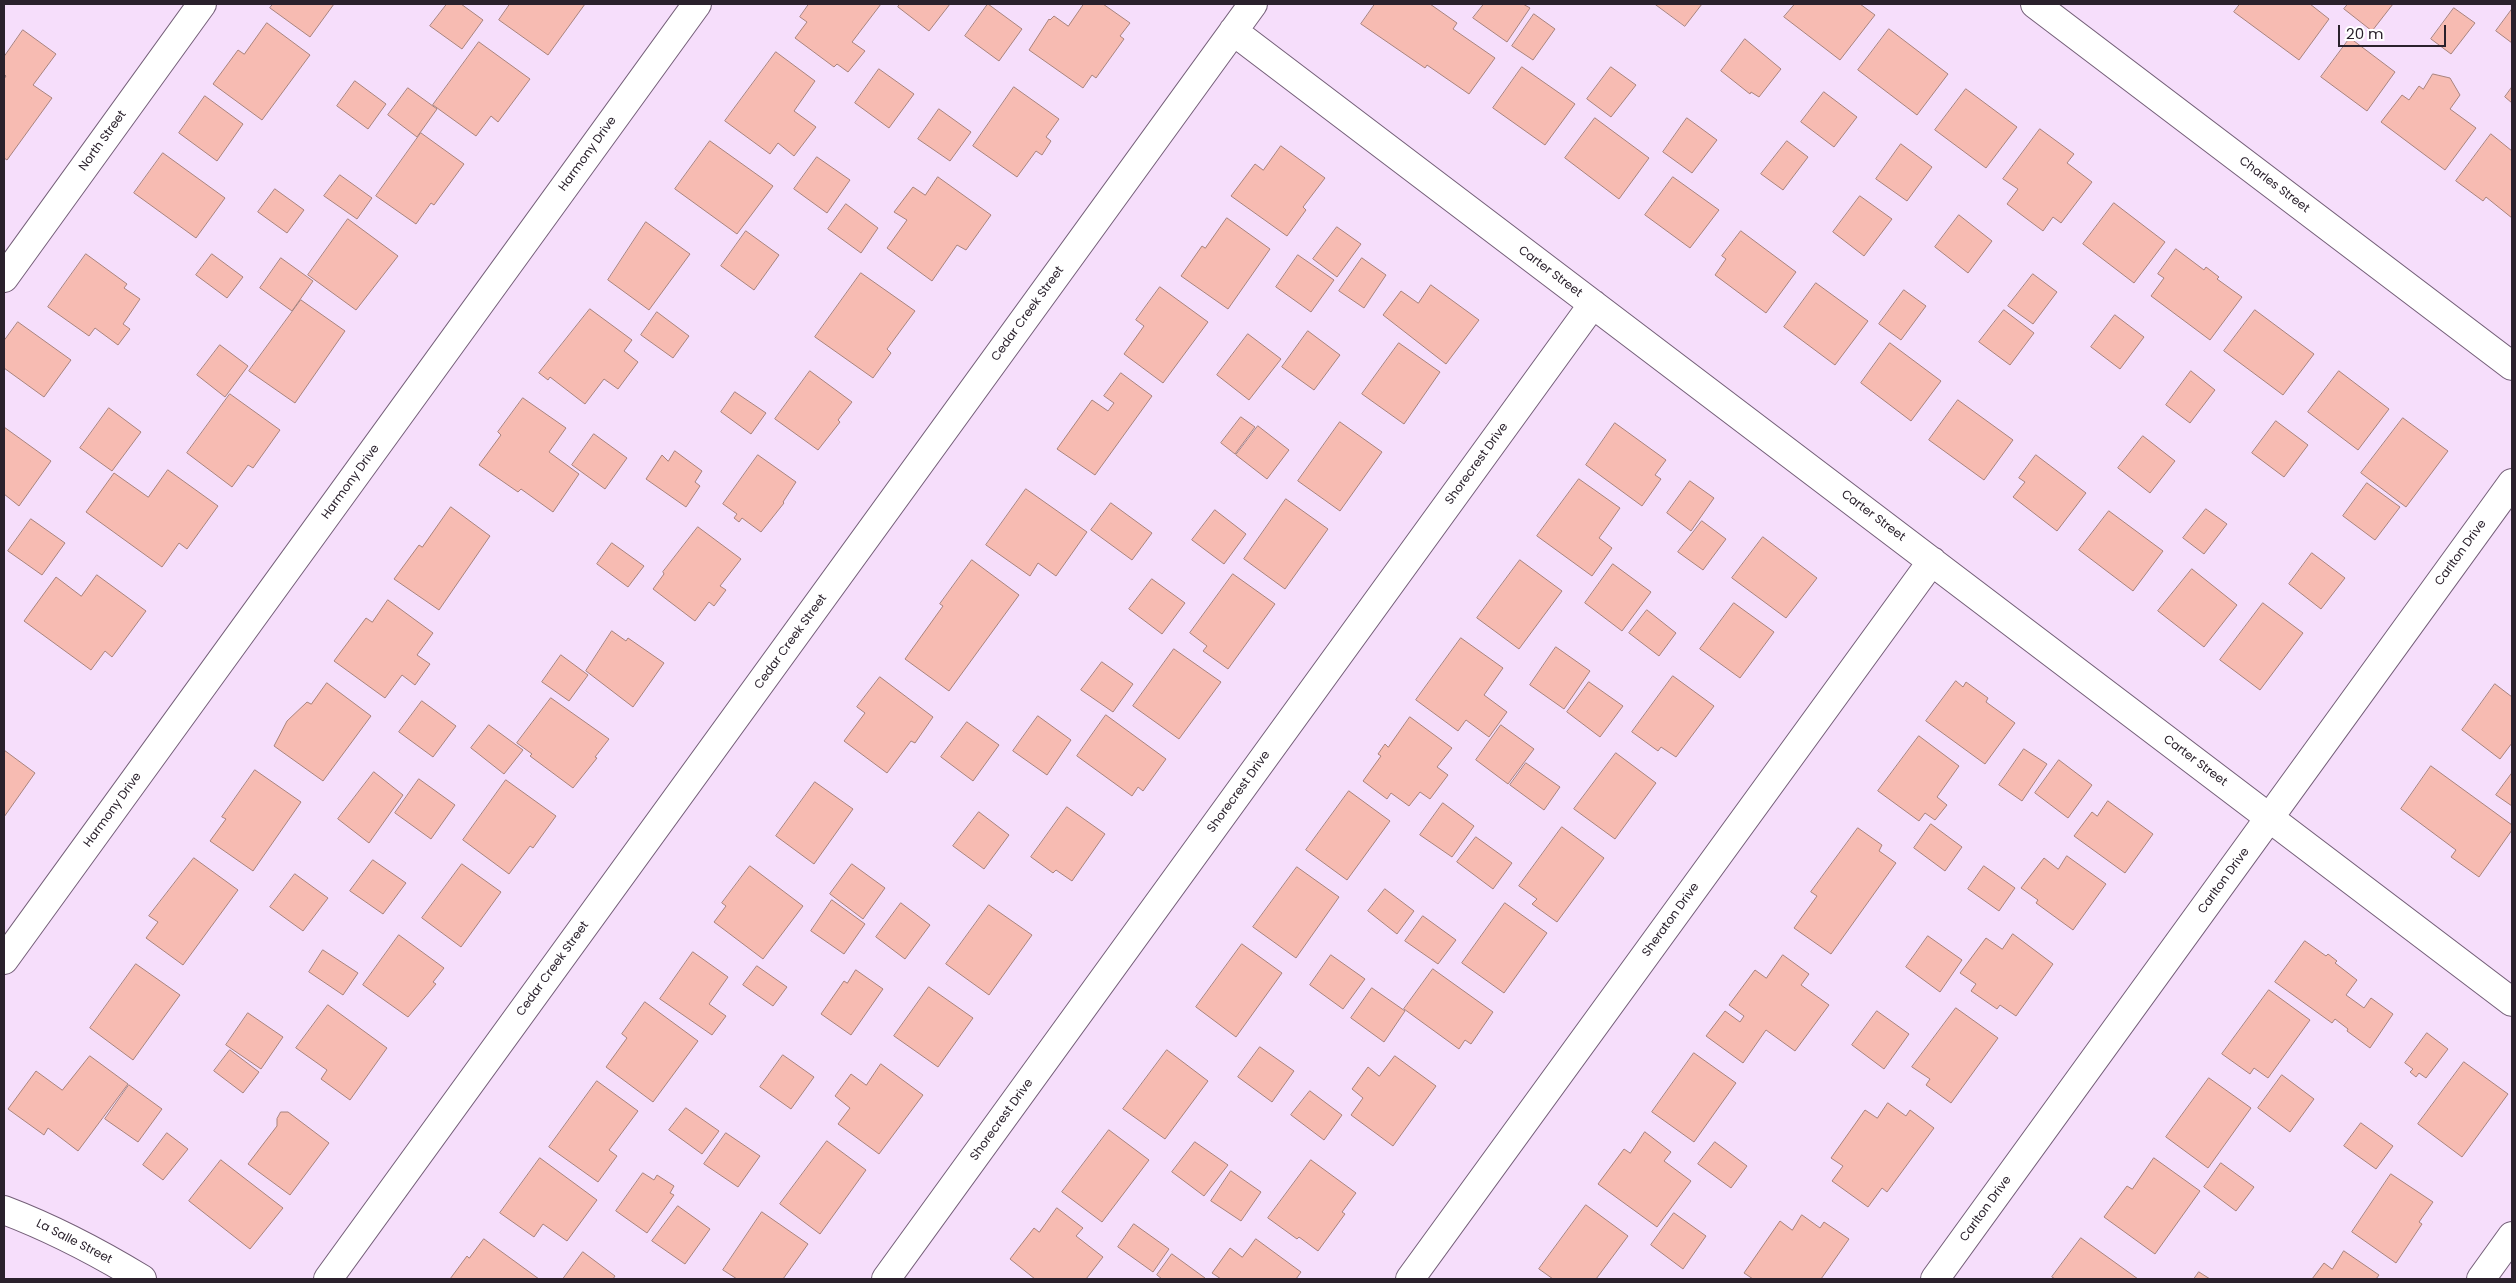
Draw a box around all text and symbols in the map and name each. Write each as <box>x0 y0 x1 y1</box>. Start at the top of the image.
scale bar <box>2341 15 2448 47</box>
text: 20 m <box>2346 23 2384 44</box>
street label: North Street <box>76 108 130 174</box>
street label: Harmony Drive <box>556 114 620 194</box>
street label: Charles Street <box>2236 154 2312 216</box>
street label: Carter Street <box>1515 243 1585 301</box>
street label: Cedar Creek Street <box>989 264 1067 364</box>
street label: Shorecrest Drive <box>1443 420 1511 508</box>
street label: Harmony Drive <box>319 442 383 522</box>
street label: Carter Street <box>1838 487 1908 545</box>
street label: Carlton Drive <box>2432 517 2490 589</box>
street label: Cedar Creek Street <box>752 592 830 692</box>
street label: Carter Street <box>2160 732 2230 790</box>
street label: Shorecrest Drive <box>1205 748 1273 836</box>
street label: Harmony Drive <box>81 770 145 850</box>
street label: Carlton Drive <box>2195 845 2253 917</box>
street label: Sheraton Drive <box>1639 880 1703 960</box>
street label: Cedar Creek Street <box>514 919 592 1019</box>
street label: Shorecrest Drive <box>968 1076 1036 1164</box>
street label: Carlton Drive <box>1957 1173 2015 1245</box>
street label: La Salle Street <box>34 1217 114 1267</box>

